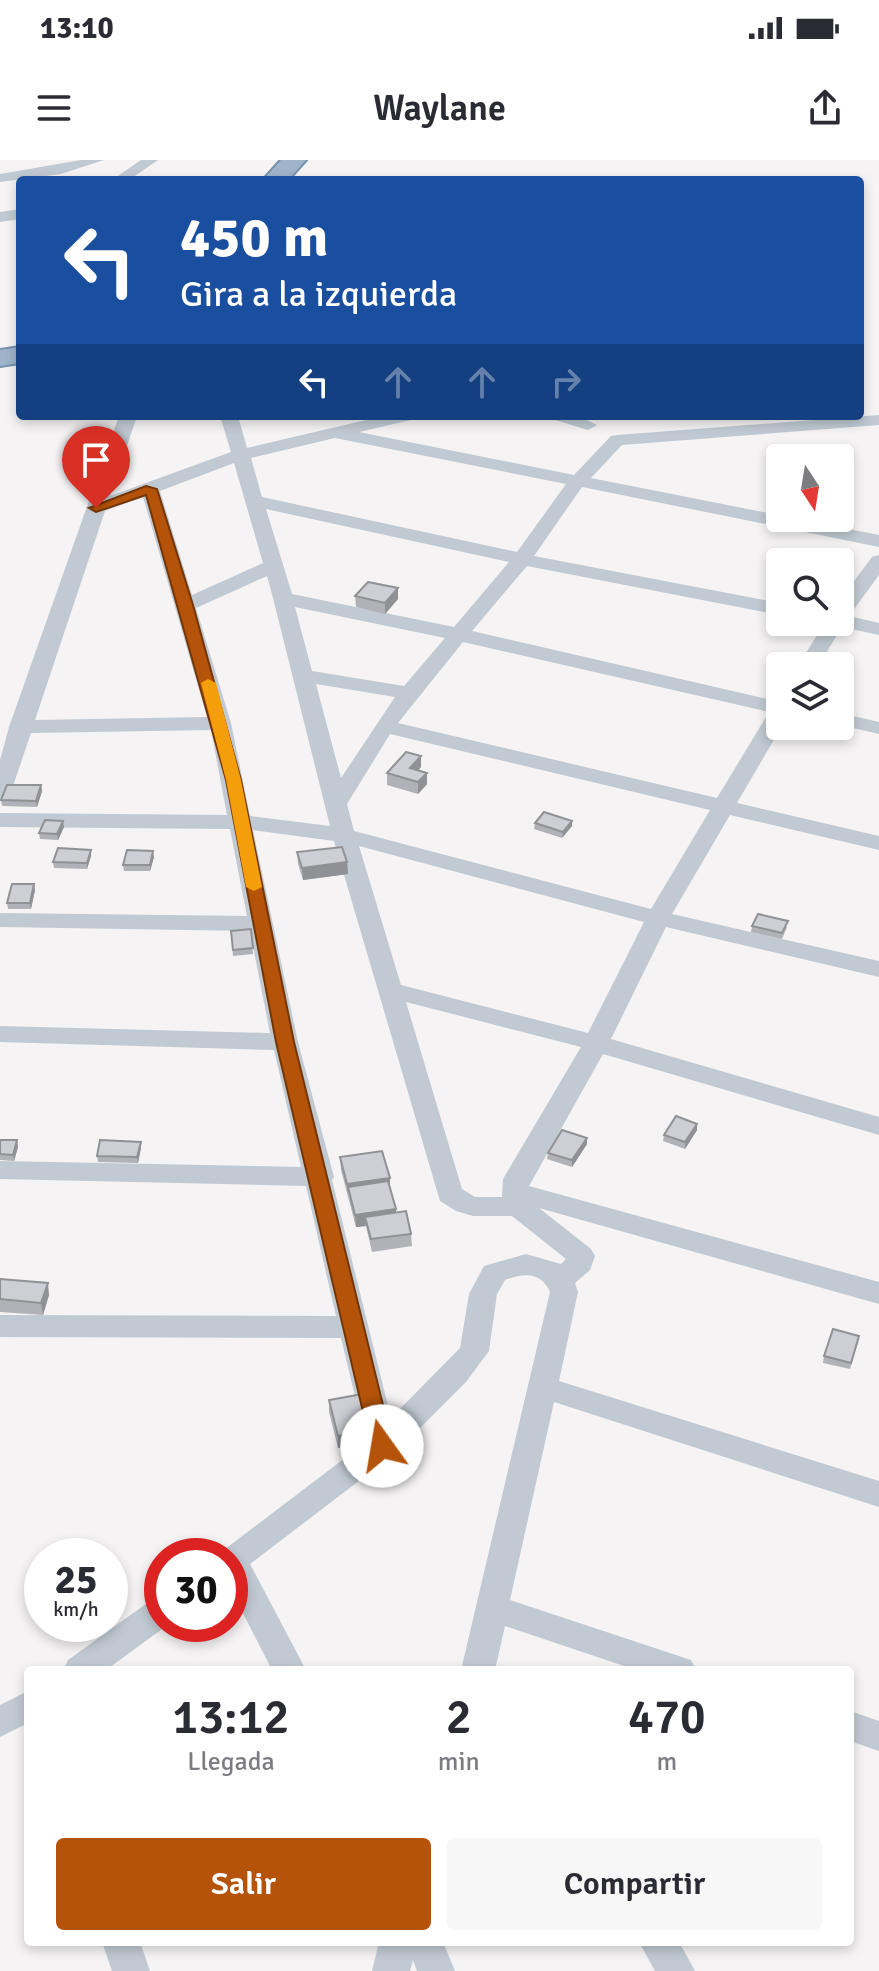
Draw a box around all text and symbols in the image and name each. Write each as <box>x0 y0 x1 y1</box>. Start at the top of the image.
text: 13:10 <box>40 10 114 47</box>
icon: menu <box>32 86 76 130</box>
text: Waylane <box>373 86 506 131</box>
icon: share <box>803 86 847 130</box>
text: 450 m <box>180 203 328 272</box>
icon: left <box>48 208 152 312</box>
text: Gira a la izquierda <box>180 272 457 317</box>
icon: left <box>292 360 336 404</box>
icon: ahead <box>376 360 420 404</box>
icon: ahead <box>460 360 504 404</box>
icon: right <box>544 360 588 404</box>
pin <box>62 426 130 508</box>
icon: arrive <box>74 438 118 482</box>
north arrow <box>766 444 854 532</box>
map controls <box>766 444 854 740</box>
button: search <box>766 548 854 636</box>
button: layers <box>766 652 854 740</box>
position arrow <box>340 1404 424 1488</box>
speed limit sign: 30 <box>144 1538 248 1642</box>
text: 25 <box>54 1555 98 1605</box>
text: km/h <box>53 1597 99 1622</box>
text: 13:12 <box>172 1688 289 1747</box>
text: 2 <box>446 1688 472 1747</box>
text: 470 <box>628 1688 706 1747</box>
text: Llegada <box>187 1746 275 1778</box>
text: min <box>438 1746 480 1778</box>
text: m <box>656 1746 677 1778</box>
button: Salir <box>56 1838 431 1930</box>
button: Compartir <box>447 1838 822 1930</box>

